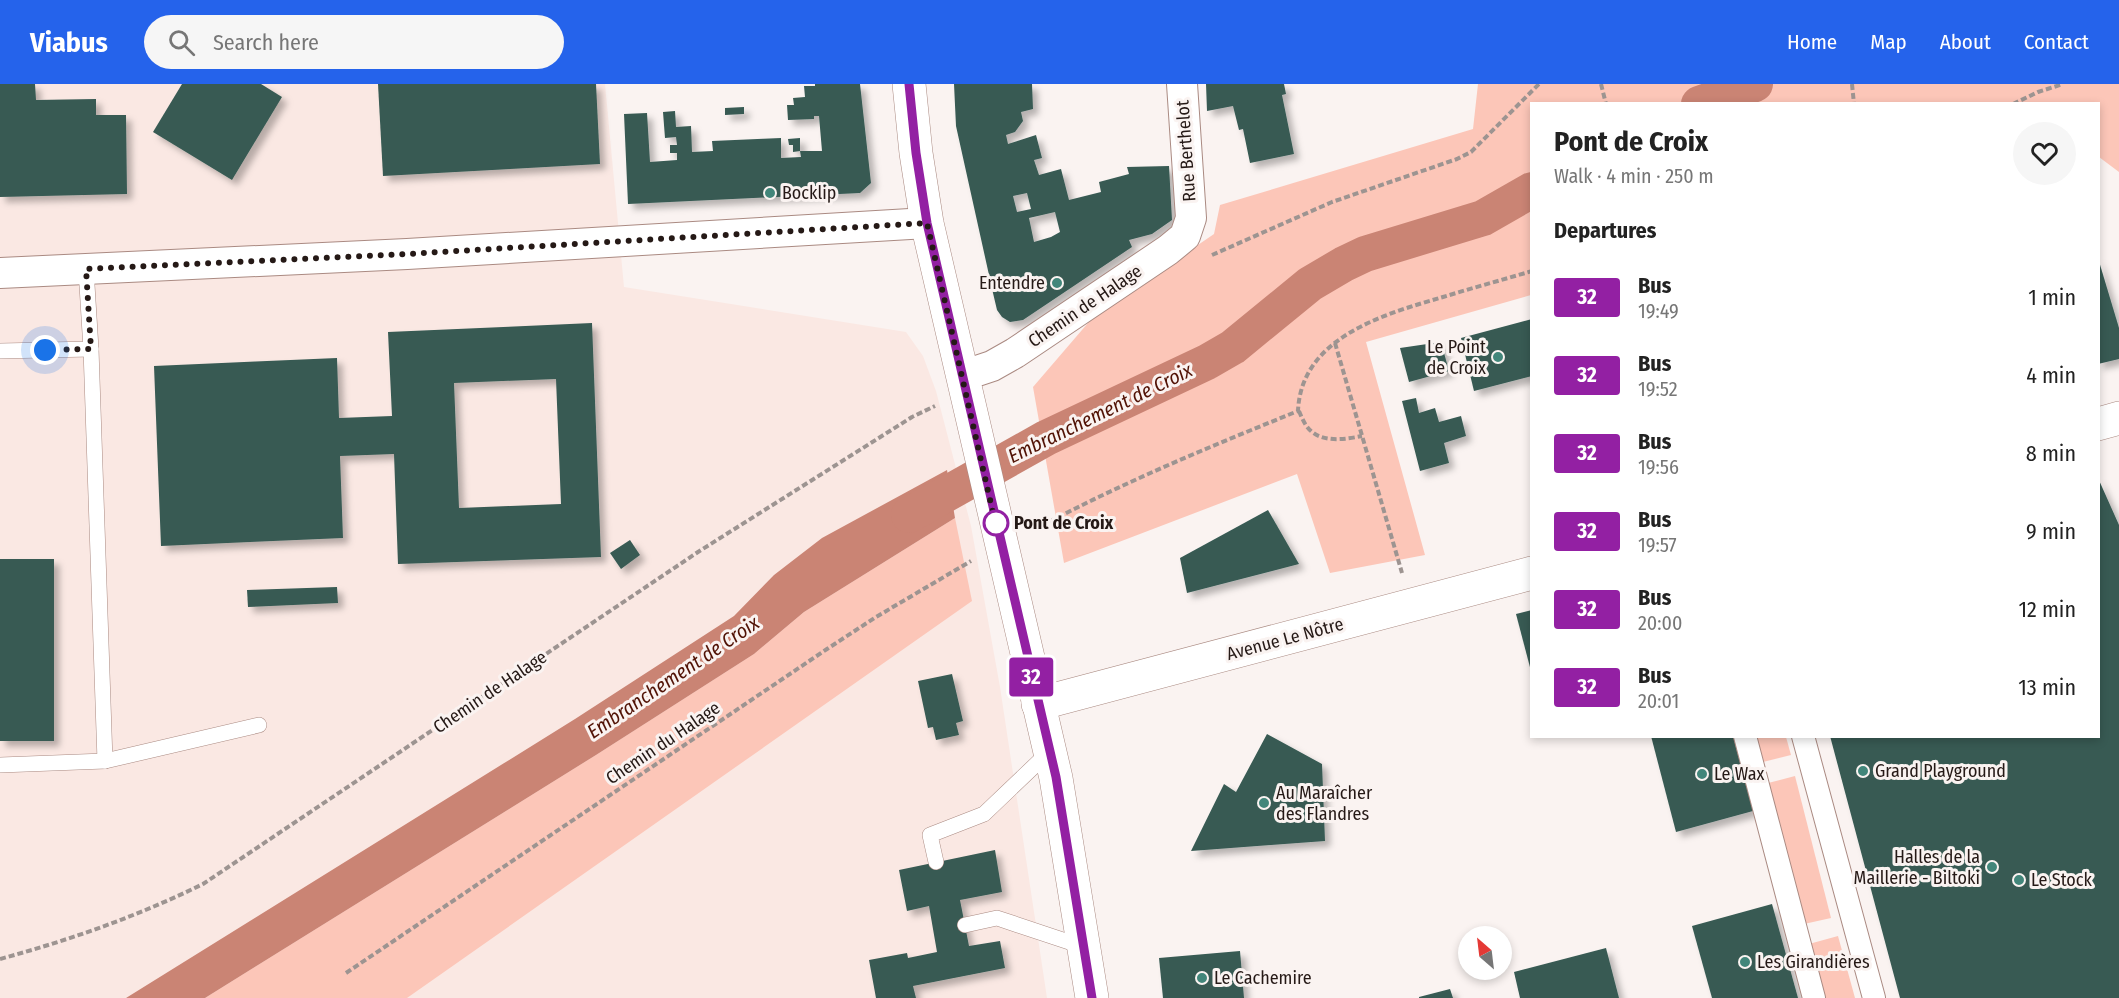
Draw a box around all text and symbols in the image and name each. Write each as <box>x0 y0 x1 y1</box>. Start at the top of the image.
search box <box>144 15 564 69</box>
text: Viabus <box>30 26 108 59</box>
icon: search <box>165 26 198 59</box>
text: Search here <box>213 29 319 56</box>
text: Home <box>1787 29 1837 55</box>
text: Map <box>1870 29 1907 55</box>
text: About <box>1940 29 1991 55</box>
text: Contact <box>2024 29 2089 55</box>
street label: Rue Berthelot <box>1171 99 1201 202</box>
button: heart <box>2013 122 2076 185</box>
text: Pont de Croix <box>1554 125 1708 158</box>
text: Walk · 4 min · 250 m <box>1554 164 1714 188</box>
place label: Bocklip <box>782 182 836 204</box>
marker: Bocklip <box>763 186 777 200</box>
text: Departures <box>1554 217 1656 244</box>
street label: Chemin de Halage <box>1024 260 1146 352</box>
place label: Entendre <box>979 272 1045 294</box>
text: Bus <box>1638 272 1671 299</box>
marker: Entendre <box>1050 276 1064 290</box>
text: 32 <box>1577 284 1597 310</box>
text: 1 min <box>2028 284 2076 311</box>
text: 19:49 <box>1638 299 1679 323</box>
your location <box>30 335 60 365</box>
place label: Le Point de Croix <box>1427 336 1486 379</box>
marker: Le Point de Croix <box>1491 350 1505 364</box>
text: Bus <box>1638 350 1671 377</box>
water label: Embranchement de Croix <box>1004 358 1196 468</box>
text: 32 <box>1577 362 1597 388</box>
text: 4 min <box>2026 362 2076 389</box>
text: 19:52 <box>1638 377 1678 401</box>
text: Bus <box>1638 428 1671 455</box>
text: 32 <box>1577 440 1597 466</box>
text: 8 min <box>2026 440 2076 467</box>
text: 19:56 <box>1638 455 1679 479</box>
text: Bus <box>1638 506 1671 533</box>
marker: Pont de Croix <box>983 510 1009 536</box>
place label: Pont de Croix <box>1014 512 1114 534</box>
text: 32 <box>1577 518 1597 544</box>
text: 9 min <box>2026 518 2076 545</box>
text: 19:57 <box>1638 533 1677 557</box>
text: Bus <box>1638 584 1671 611</box>
text: 32 <box>1577 596 1597 622</box>
text: 12 min <box>2018 596 2076 623</box>
water label: Embranchement de Croix <box>582 610 764 744</box>
text: 20:00 <box>1638 611 1682 635</box>
street label: Avenue Le Nôtre <box>1224 613 1346 665</box>
street label: Chemin de Halage <box>429 646 551 738</box>
line badge: 32 <box>1004 658 1058 696</box>
text: Bus <box>1638 662 1671 689</box>
text: 32 <box>1021 664 1041 690</box>
text: 32 <box>1577 674 1597 700</box>
text: 13 min <box>2018 674 2076 701</box>
text: 20:01 <box>1638 689 1679 713</box>
street label: Chemin du Halage <box>602 697 724 789</box>
place label: Grand Playground <box>1875 760 2006 782</box>
place label: Le Wax <box>1714 763 1764 785</box>
marker: Grand Playground <box>1856 764 1870 778</box>
marker: Le Wax <box>1695 767 1709 781</box>
place label: Au Maraîcher des Flandres <box>1276 782 1373 825</box>
marker: Au Maraîcher des Flandres <box>1257 796 1271 810</box>
place label: Halles de la Maillerie - Biltoki <box>1854 846 1980 889</box>
marker: Halles de la Maillerie - Biltoki <box>1985 860 1999 874</box>
place label: Le Stock <box>2031 869 2092 891</box>
marker: Le Stock <box>2012 873 2026 887</box>
north arrow <box>1458 926 1512 980</box>
map controls <box>1458 926 1512 980</box>
place label: Les Girandières <box>1757 951 1870 973</box>
marker: Les Girandières <box>1738 955 1752 969</box>
place label: Le Cachemire <box>1214 967 1312 989</box>
marker: Le Cachemire <box>1195 971 1209 985</box>

